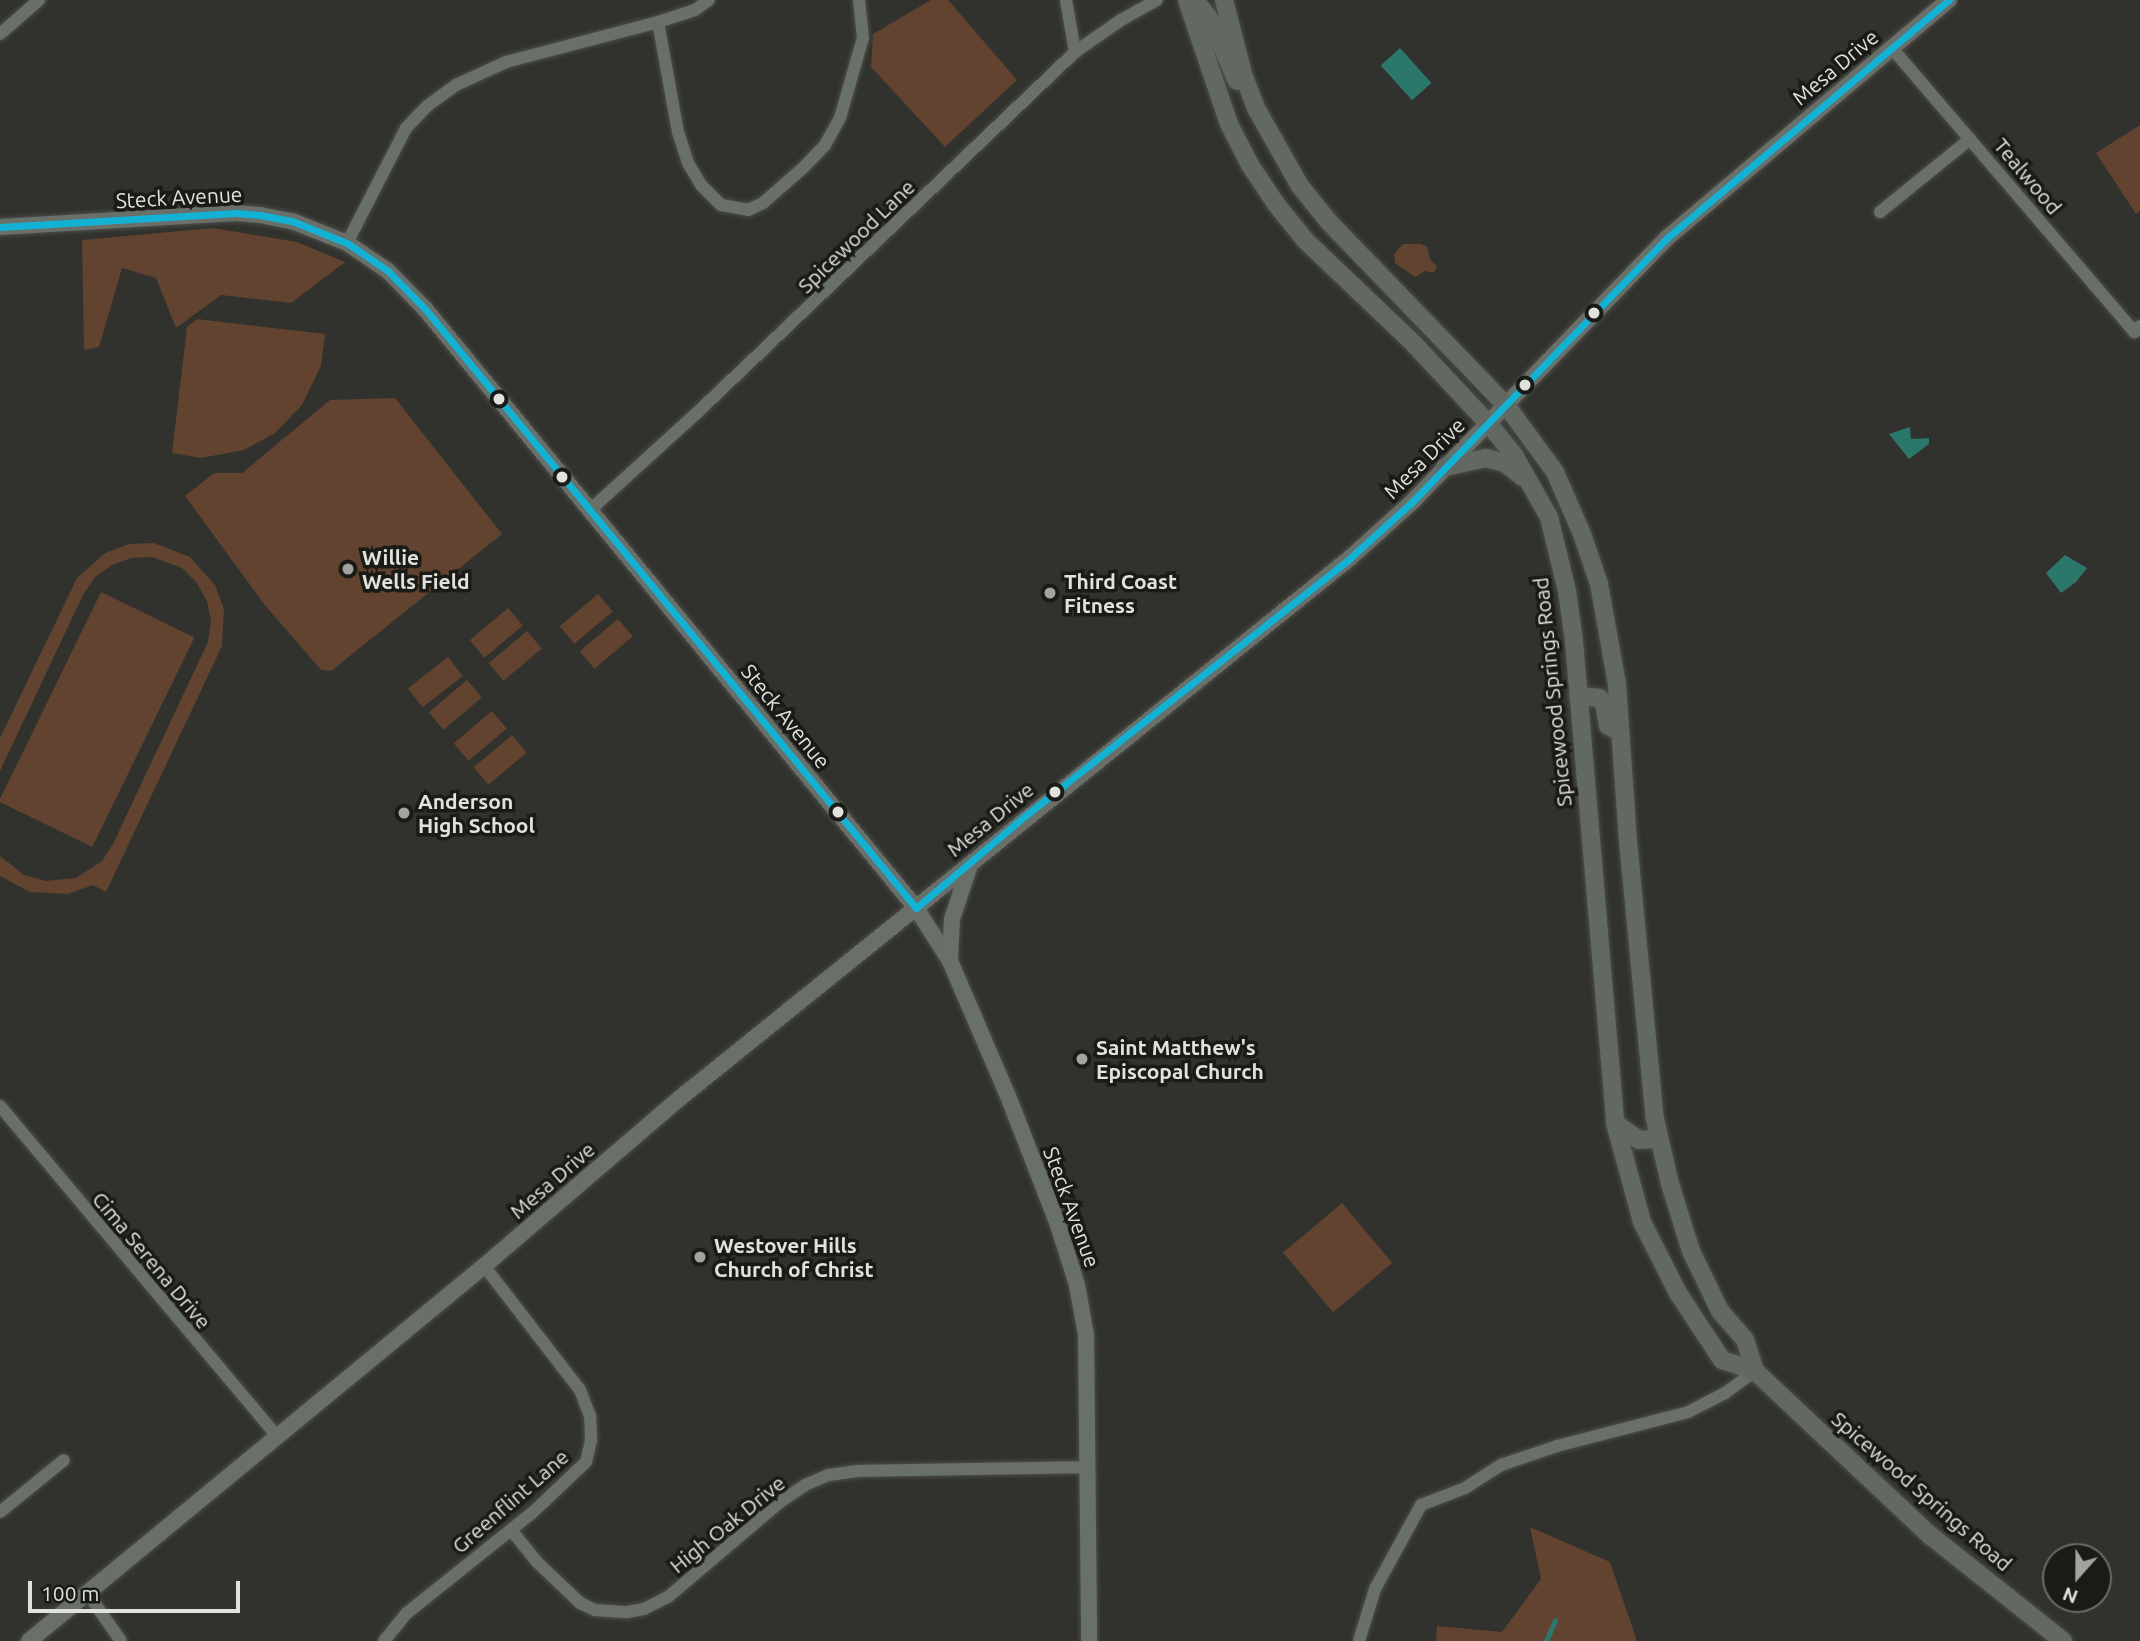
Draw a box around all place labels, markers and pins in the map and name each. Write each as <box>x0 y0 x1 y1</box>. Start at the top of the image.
unlabelled marker <box>1587 306 1601 320</box>
unlabelled marker <box>1518 378 1532 392</box>
unlabelled marker <box>492 392 506 406</box>
unlabelled marker <box>555 470 569 484</box>
place label: Willie Wells Field <box>362 544 470 594</box>
marker: Willie Wells Field <box>340 561 356 577</box>
place label: Third Coast Fitness <box>1064 568 1177 618</box>
marker: Third Coast Fitness <box>1042 585 1058 601</box>
unlabelled marker <box>1048 785 1062 799</box>
place label: Anderson High School <box>418 788 535 838</box>
marker: Anderson High School <box>396 805 412 821</box>
unlabelled marker <box>831 805 845 819</box>
place label: Saint Matthew's Episcopal Church <box>1096 1034 1264 1084</box>
marker: Saint Matthew's Episcopal Church <box>1074 1051 1090 1067</box>
place label: Westover Hills Church of Christ <box>714 1232 873 1282</box>
marker: Westover Hills Church of Christ <box>692 1249 708 1265</box>

